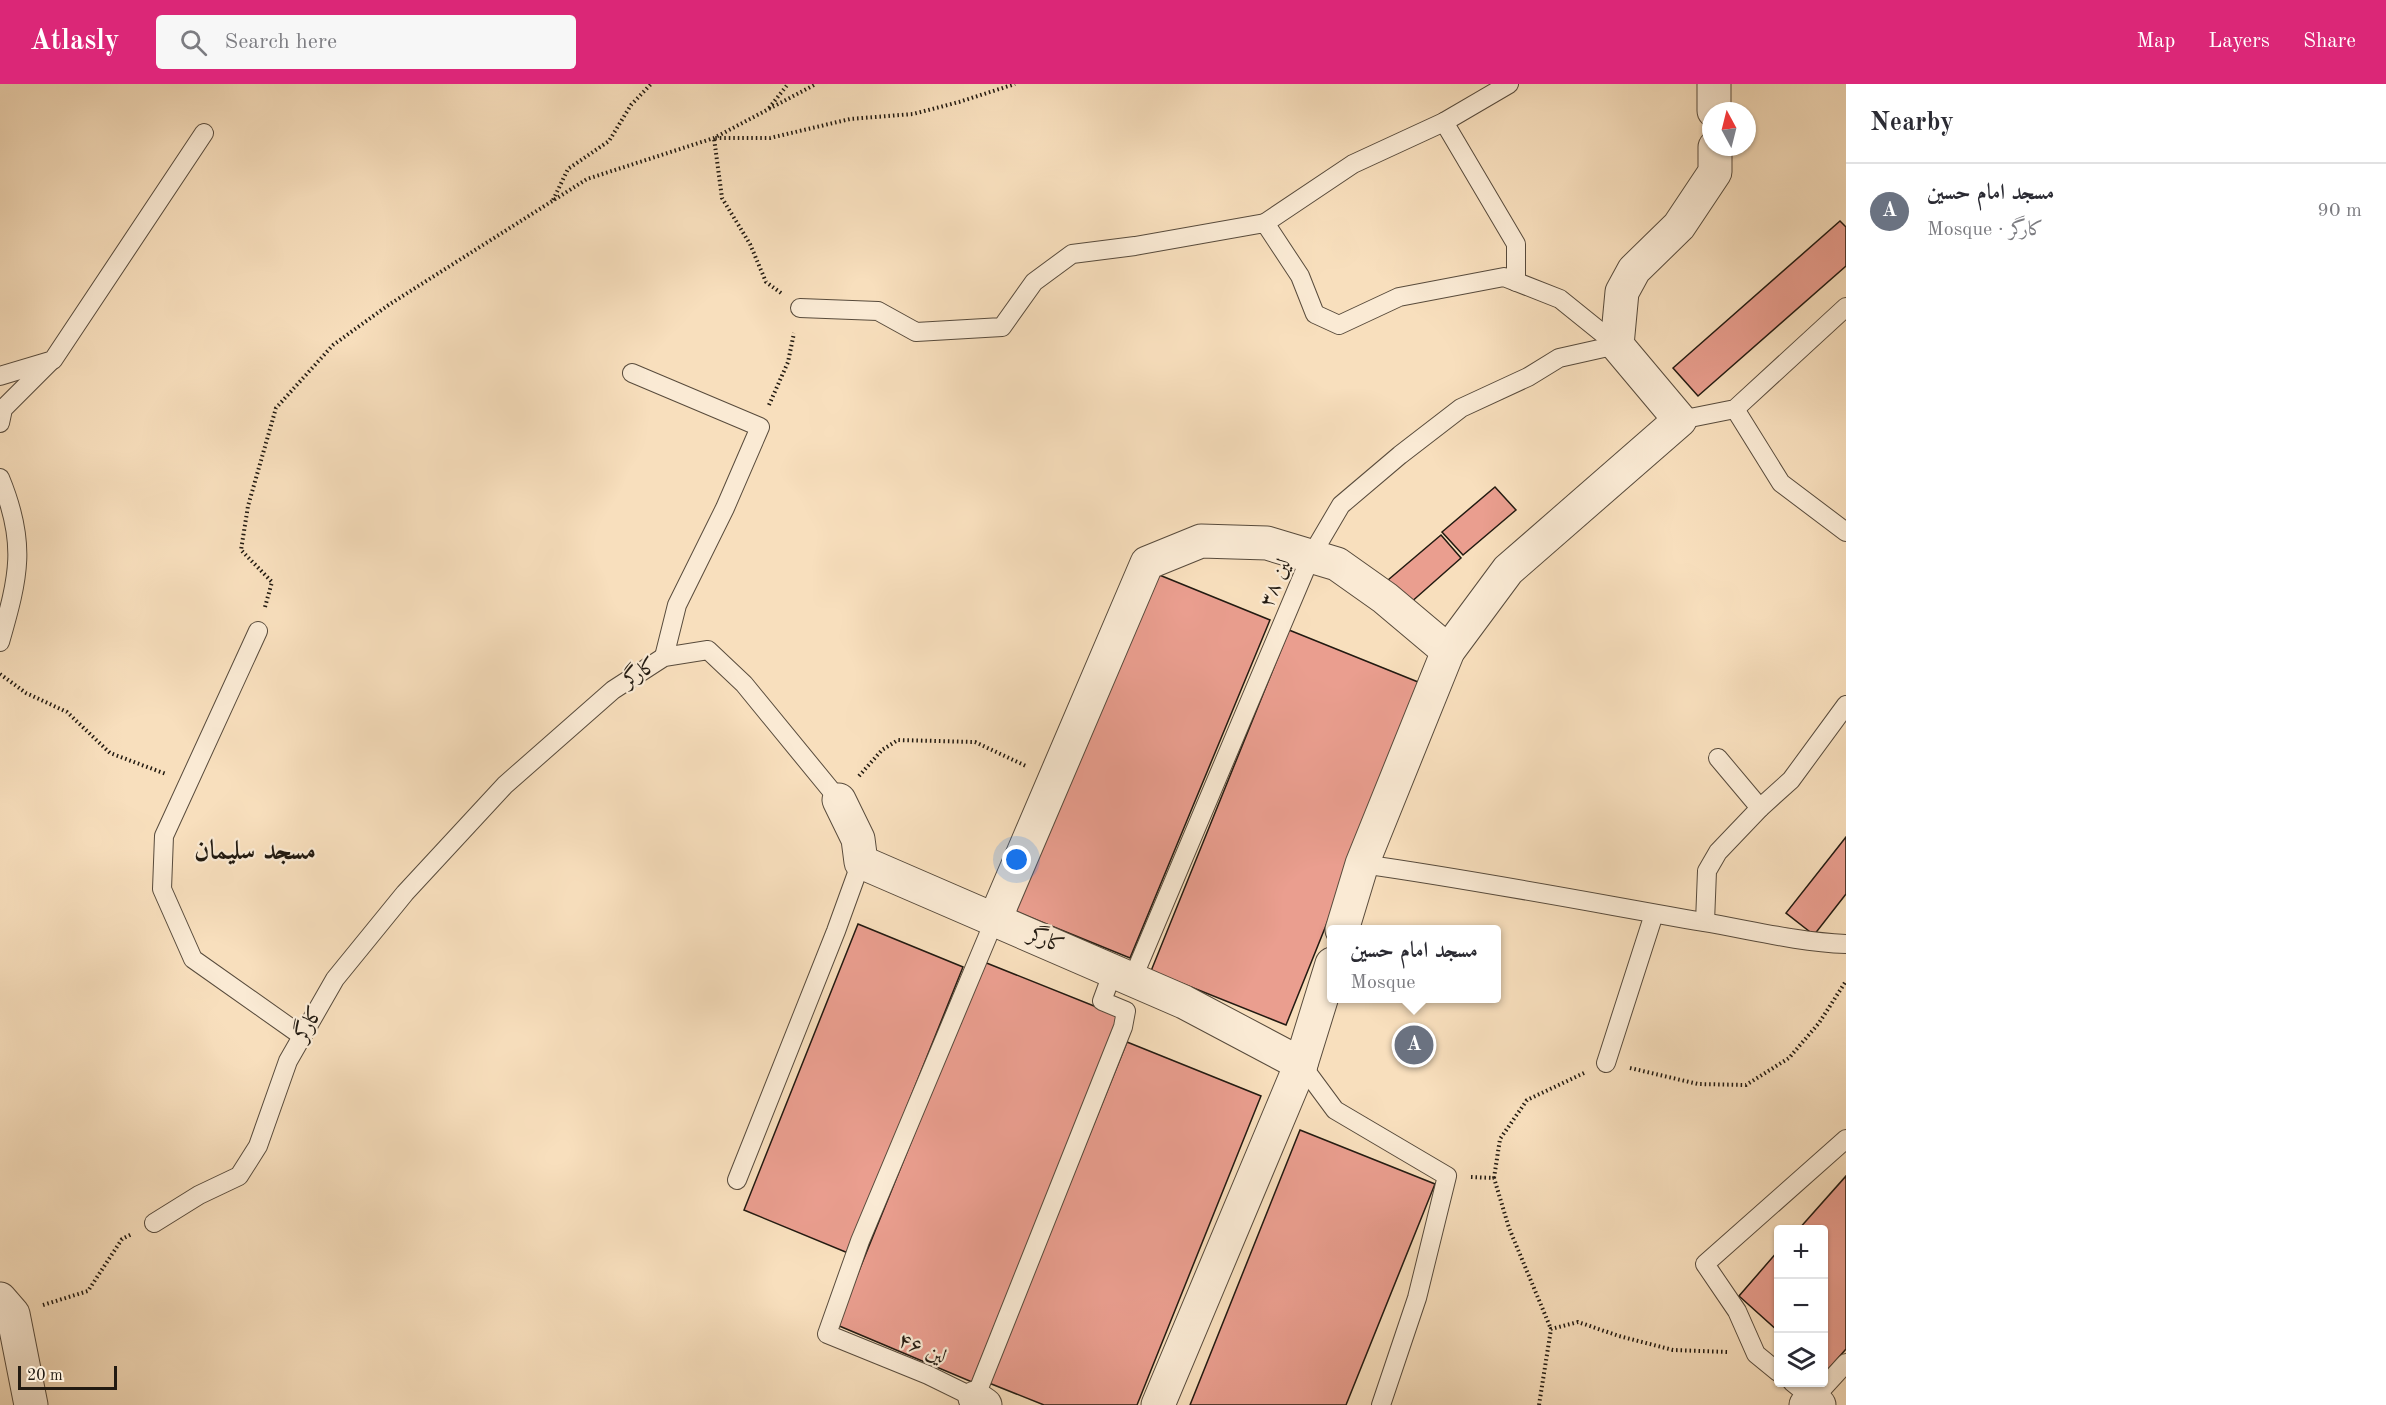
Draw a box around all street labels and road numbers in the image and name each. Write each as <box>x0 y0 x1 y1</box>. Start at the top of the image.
street label: لین ۳۸ <box>1257 556 1295 610</box>
street label: کارگر <box>615 650 661 693</box>
street label: کارگر <box>1023 919 1069 959</box>
street label: کارگر <box>286 1001 328 1047</box>
street label: لین ۴۶ <box>895 1330 949 1368</box>

